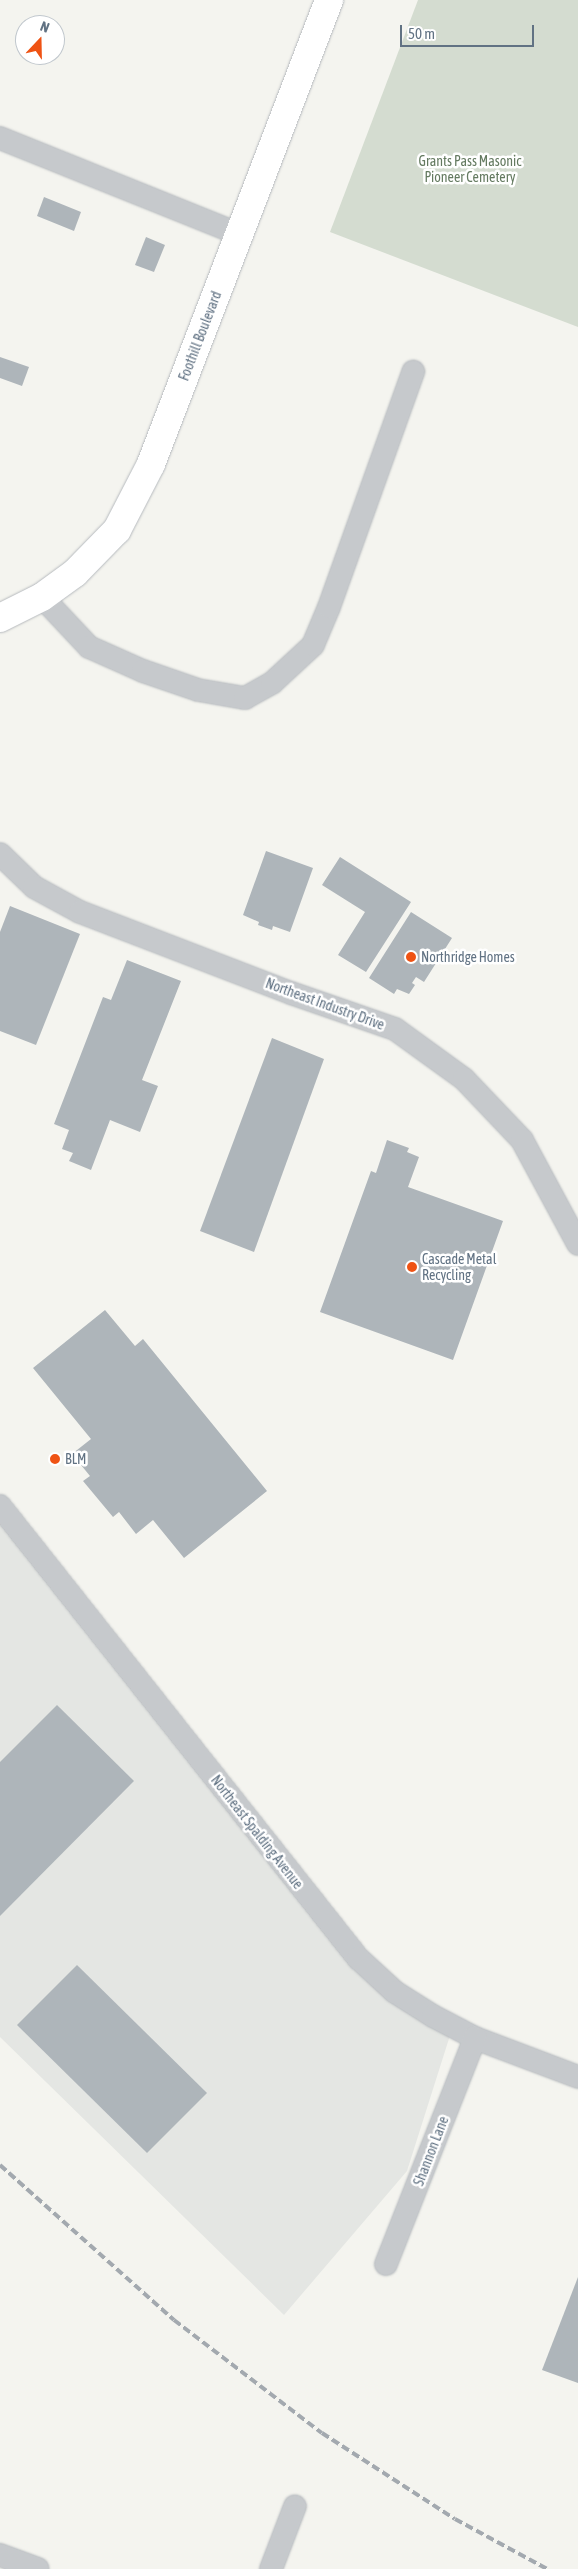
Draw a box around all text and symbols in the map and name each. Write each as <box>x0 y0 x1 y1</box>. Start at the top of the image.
north arrow <box>15 15 65 65</box>
scale bar <box>403 15 537 47</box>
text: N <box>38 18 52 36</box>
text: 50 m <box>408 25 435 42</box>
park label: Grants Pass Masonic Pioneer Cemetery <box>419 153 521 186</box>
street label: Foothill Boulevard <box>175 289 225 383</box>
place label: Northridge Homes <box>421 949 515 965</box>
marker: Northridge Homes <box>405 951 417 963</box>
street label: Northeast Industry Drive <box>263 975 387 1033</box>
place label: Cascade Metal Recycling <box>422 1251 496 1284</box>
marker: Cascade Metal Recycling <box>406 1261 418 1273</box>
place label: BLM <box>65 1451 86 1467</box>
marker: BLM <box>49 1453 61 1465</box>
street label: Northeast Spalding Avenue <box>207 1772 307 1892</box>
street label: Shannon Lane <box>410 2114 452 2188</box>

